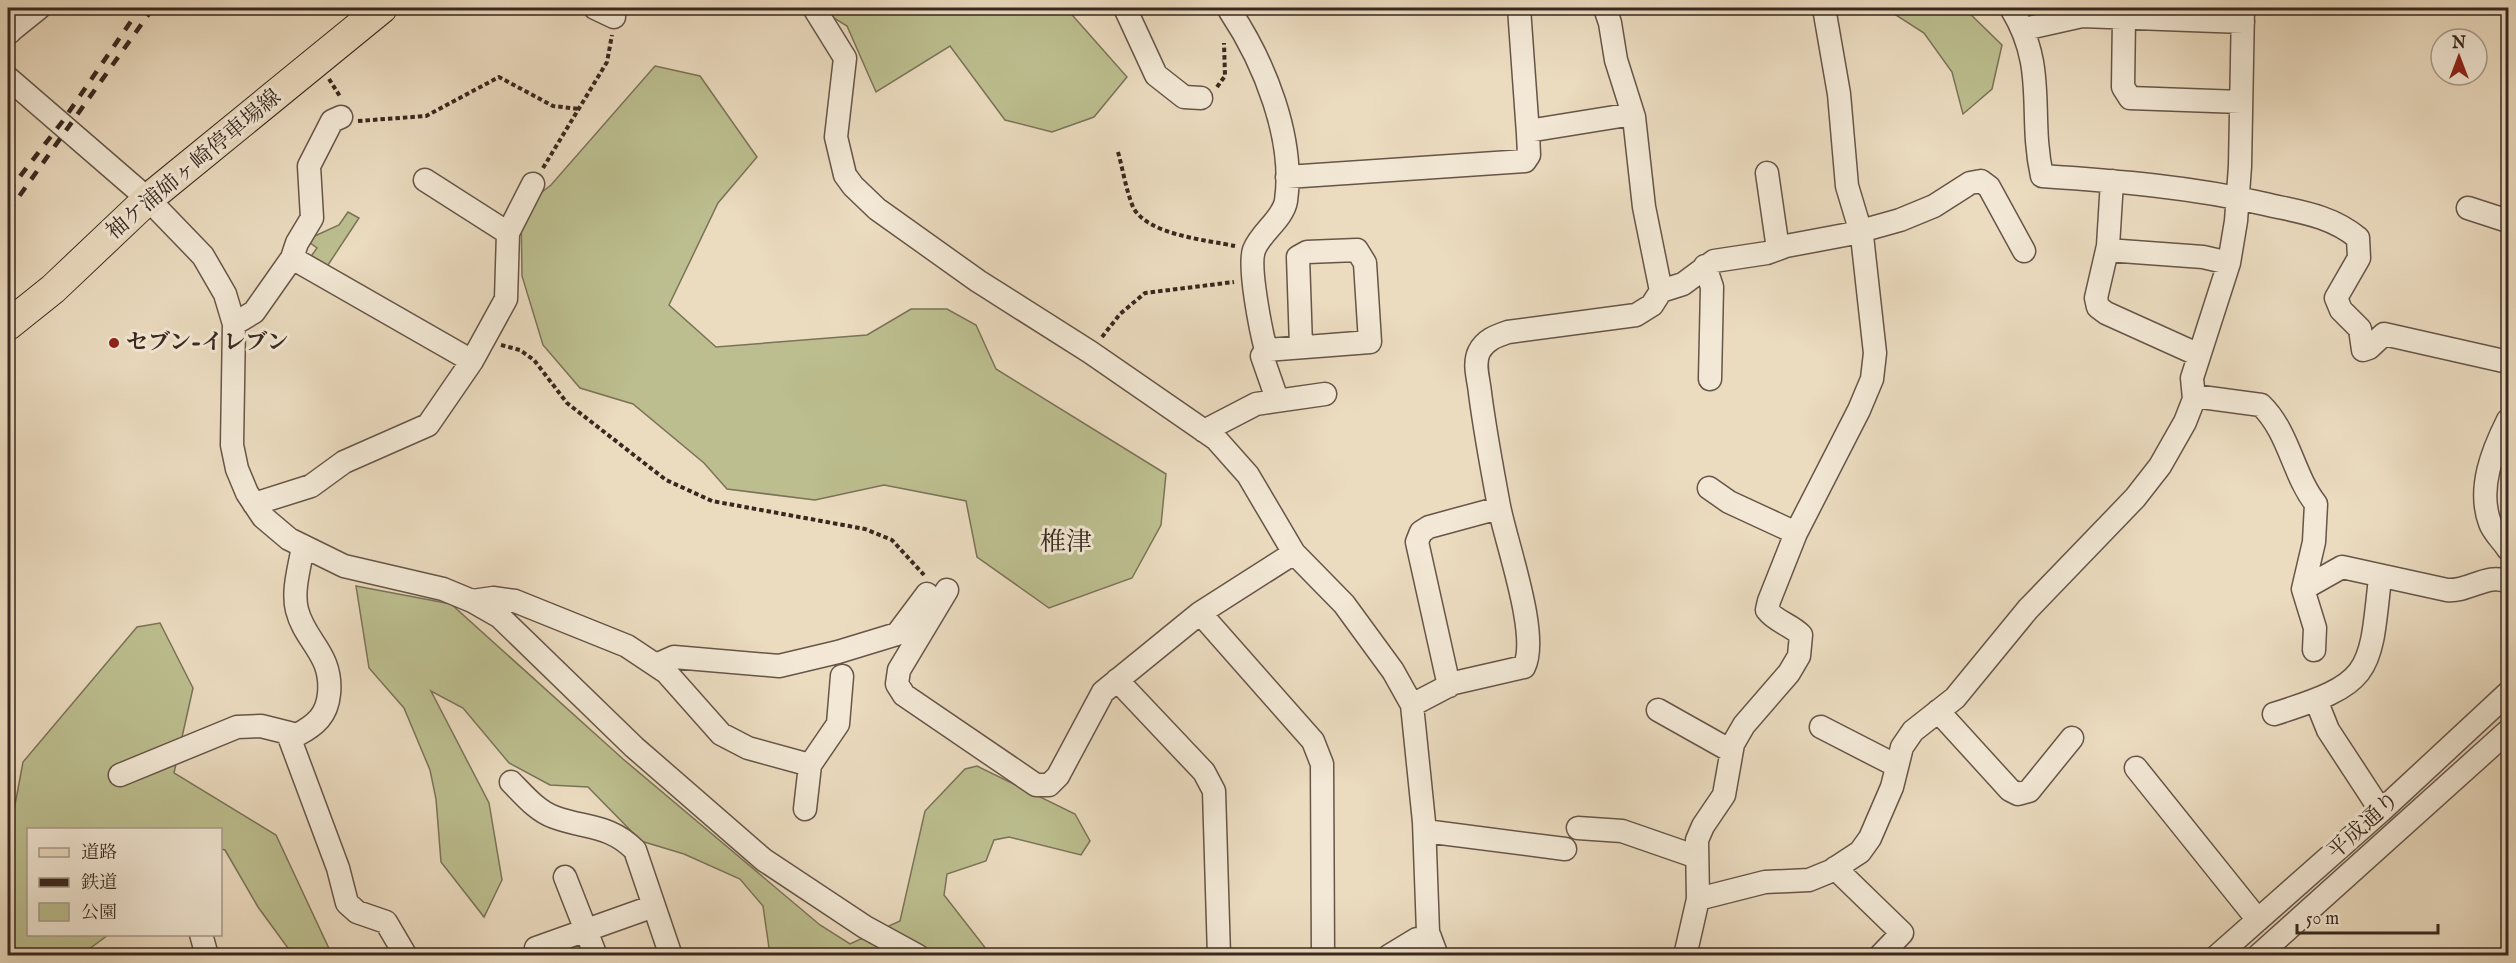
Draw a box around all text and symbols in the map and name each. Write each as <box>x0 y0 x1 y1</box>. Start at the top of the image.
north arrow <box>2429 27 2489 87</box>
text: N <box>2451 34 2466 54</box>
street label: 袖ケ浦姉ヶ崎停車場線 <box>101 84 287 246</box>
place label: セブン-イレブン <box>126 329 288 357</box>
marker: セブン-イレブン <box>107 336 121 350</box>
district label: 椎津 <box>1040 526 1092 559</box>
street label: 平成通り <box>2322 786 2406 866</box>
legend <box>27 828 222 936</box>
text: 道路 <box>81 842 117 865</box>
text: 鉄道 <box>81 872 117 895</box>
scale bar <box>2297 897 2438 935</box>
text: 公園 <box>81 902 117 925</box>
text: 50 m <box>2306 908 2339 931</box>

